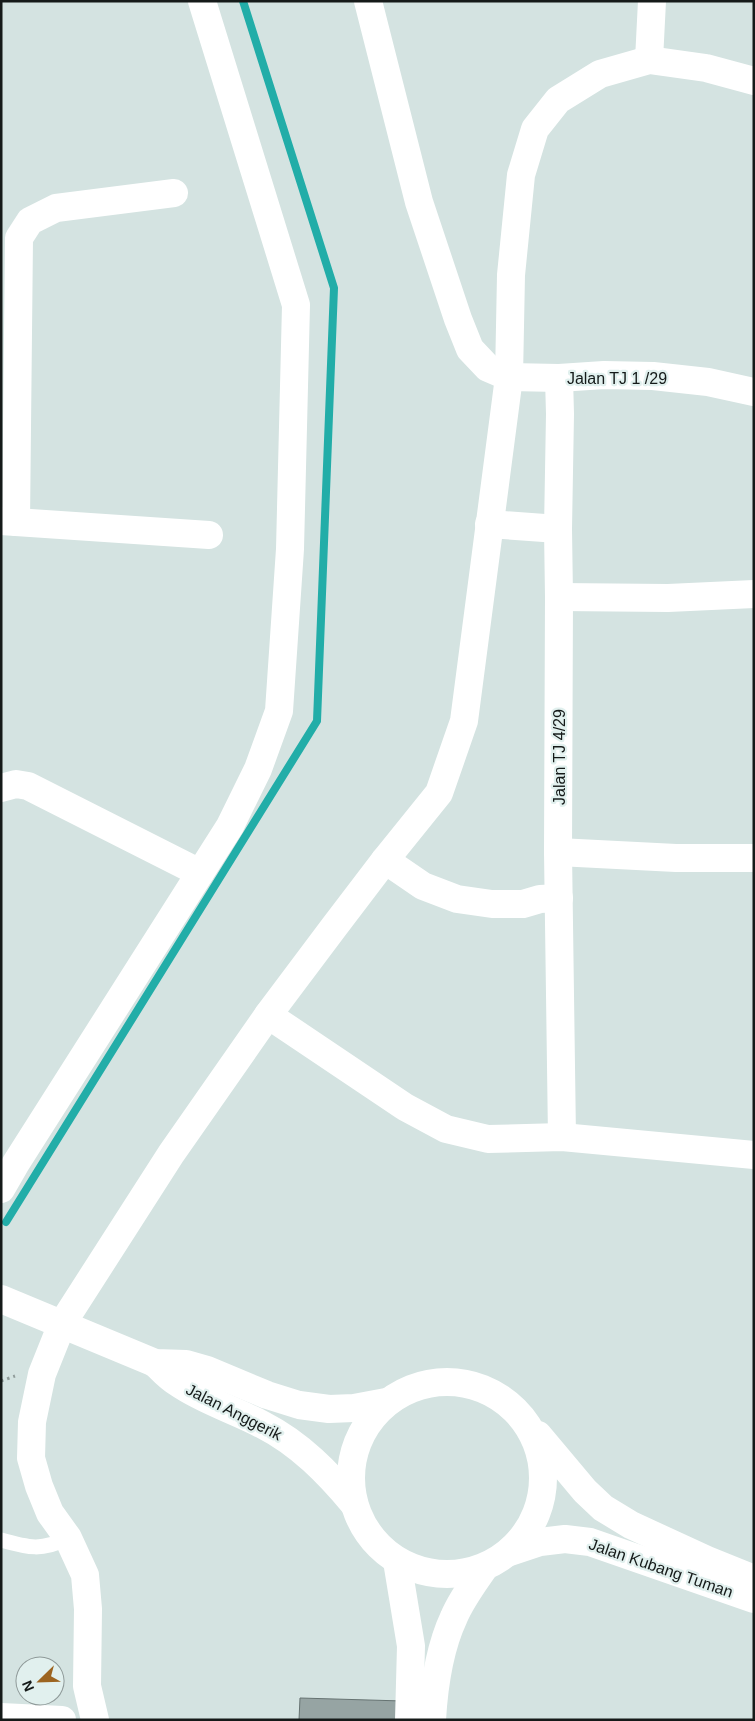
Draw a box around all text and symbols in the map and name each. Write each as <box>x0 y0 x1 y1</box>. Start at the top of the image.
street label: Jalan TJ 1 /29 <box>567 370 667 387</box>
street label: Jalan TJ 4/29 <box>551 709 568 805</box>
street label: Jalan Anggerik <box>183 1381 286 1444</box>
street label: Jalan Kubang Tuman <box>587 1535 735 1601</box>
north arrow <box>15 1656 65 1706</box>
text: N <box>19 1678 37 1694</box>

